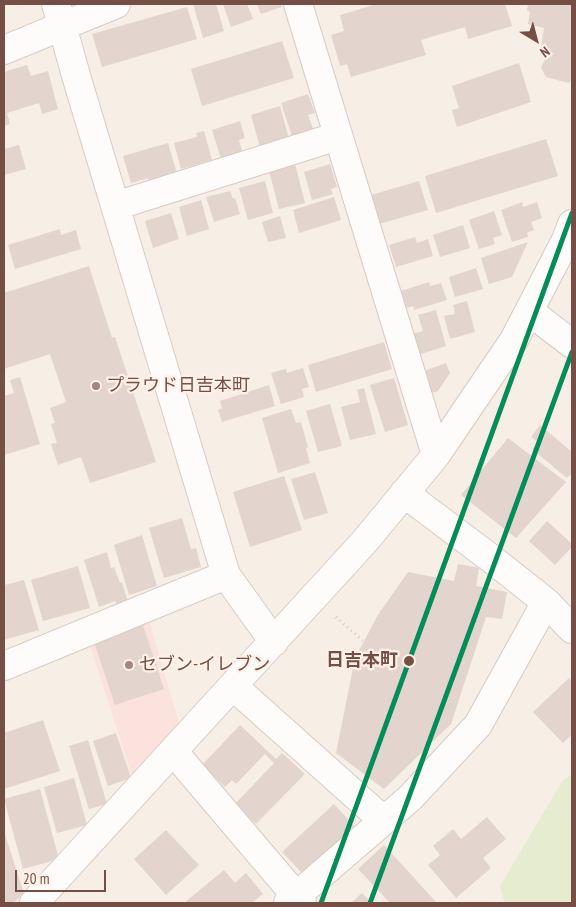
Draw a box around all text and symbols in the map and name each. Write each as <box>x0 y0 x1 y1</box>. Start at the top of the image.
north arrow <box>511 15 561 65</box>
text: N <box>537 43 553 61</box>
place label: プラウド日吉本町 <box>106 375 250 397</box>
marker: プラウド日吉本町 <box>90 380 102 392</box>
place label: 日吉本町 <box>326 650 398 672</box>
place label: セブン-イレブン <box>139 654 270 676</box>
marker: 日吉本町 <box>402 654 416 668</box>
marker: セブン-イレブン <box>123 659 135 671</box>
scale bar <box>18 860 109 892</box>
text: 20 m <box>23 869 49 888</box>

